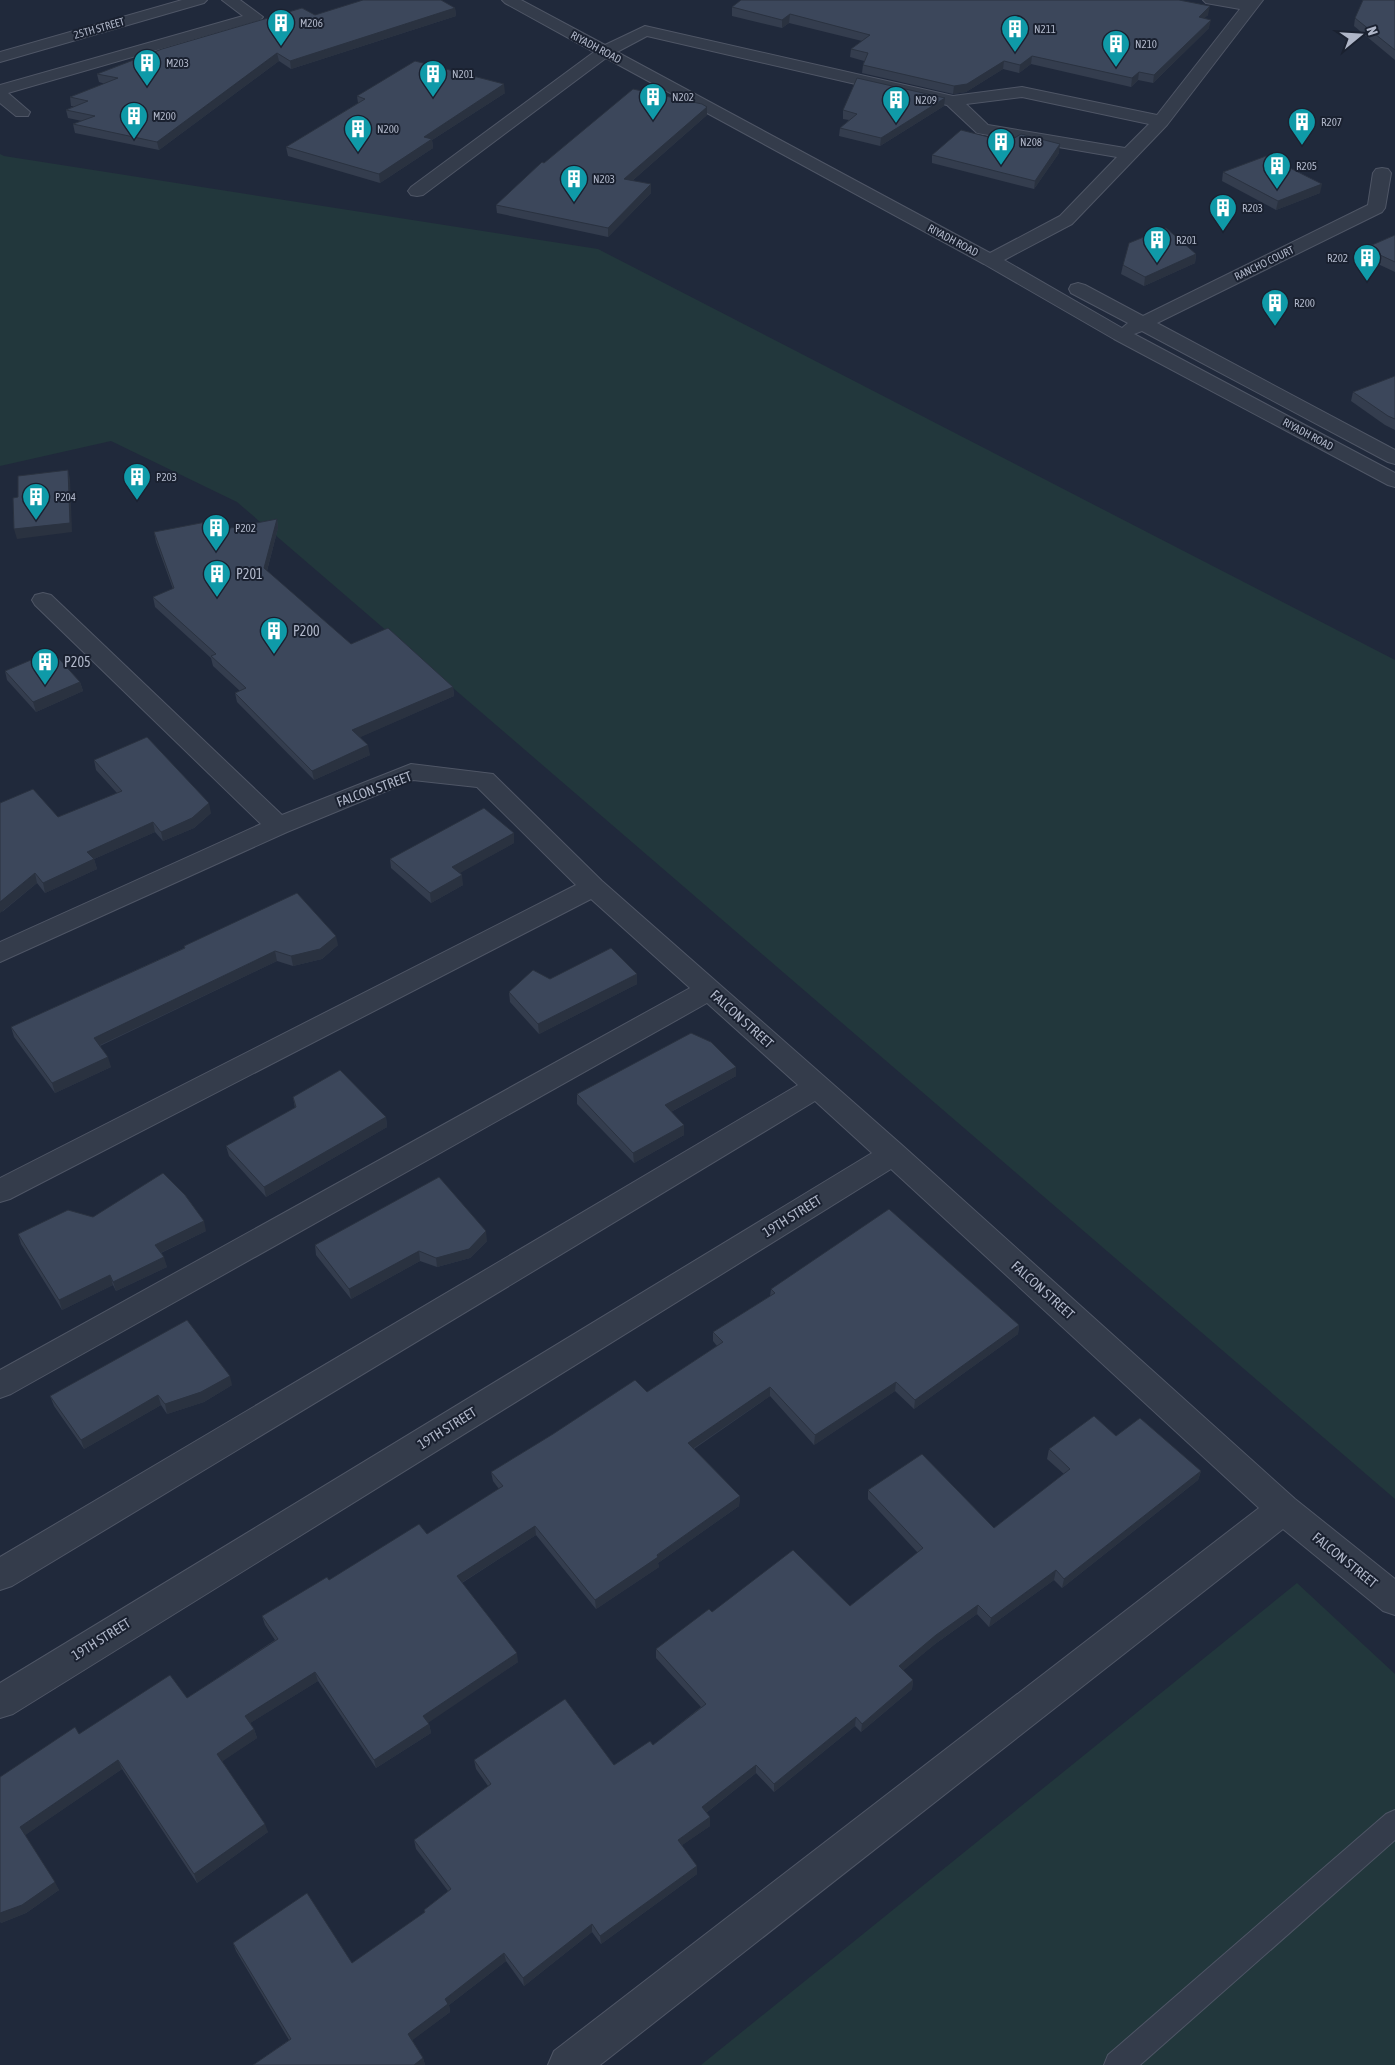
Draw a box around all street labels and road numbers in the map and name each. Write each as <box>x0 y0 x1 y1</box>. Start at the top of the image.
street label: 25TH STREET <box>72 15 126 41</box>
street label: RIYADH ROAD <box>569 29 623 65</box>
street label: RIYADH ROAD <box>926 222 980 258</box>
street label: RANCHO COURT <box>1232 243 1296 283</box>
street label: RIYADH ROAD <box>1281 416 1335 452</box>
street label: FALCON STREET <box>334 768 414 810</box>
street label: FALCON STREET <box>707 987 777 1051</box>
street label: 19TH STREET <box>760 1192 824 1240</box>
street label: FALCON STREET <box>1008 1258 1078 1322</box>
street label: 19TH STREET <box>415 1404 479 1452</box>
street label: FALCON STREET <box>1309 1529 1381 1591</box>
street label: 19TH STREET <box>69 1615 133 1663</box>

